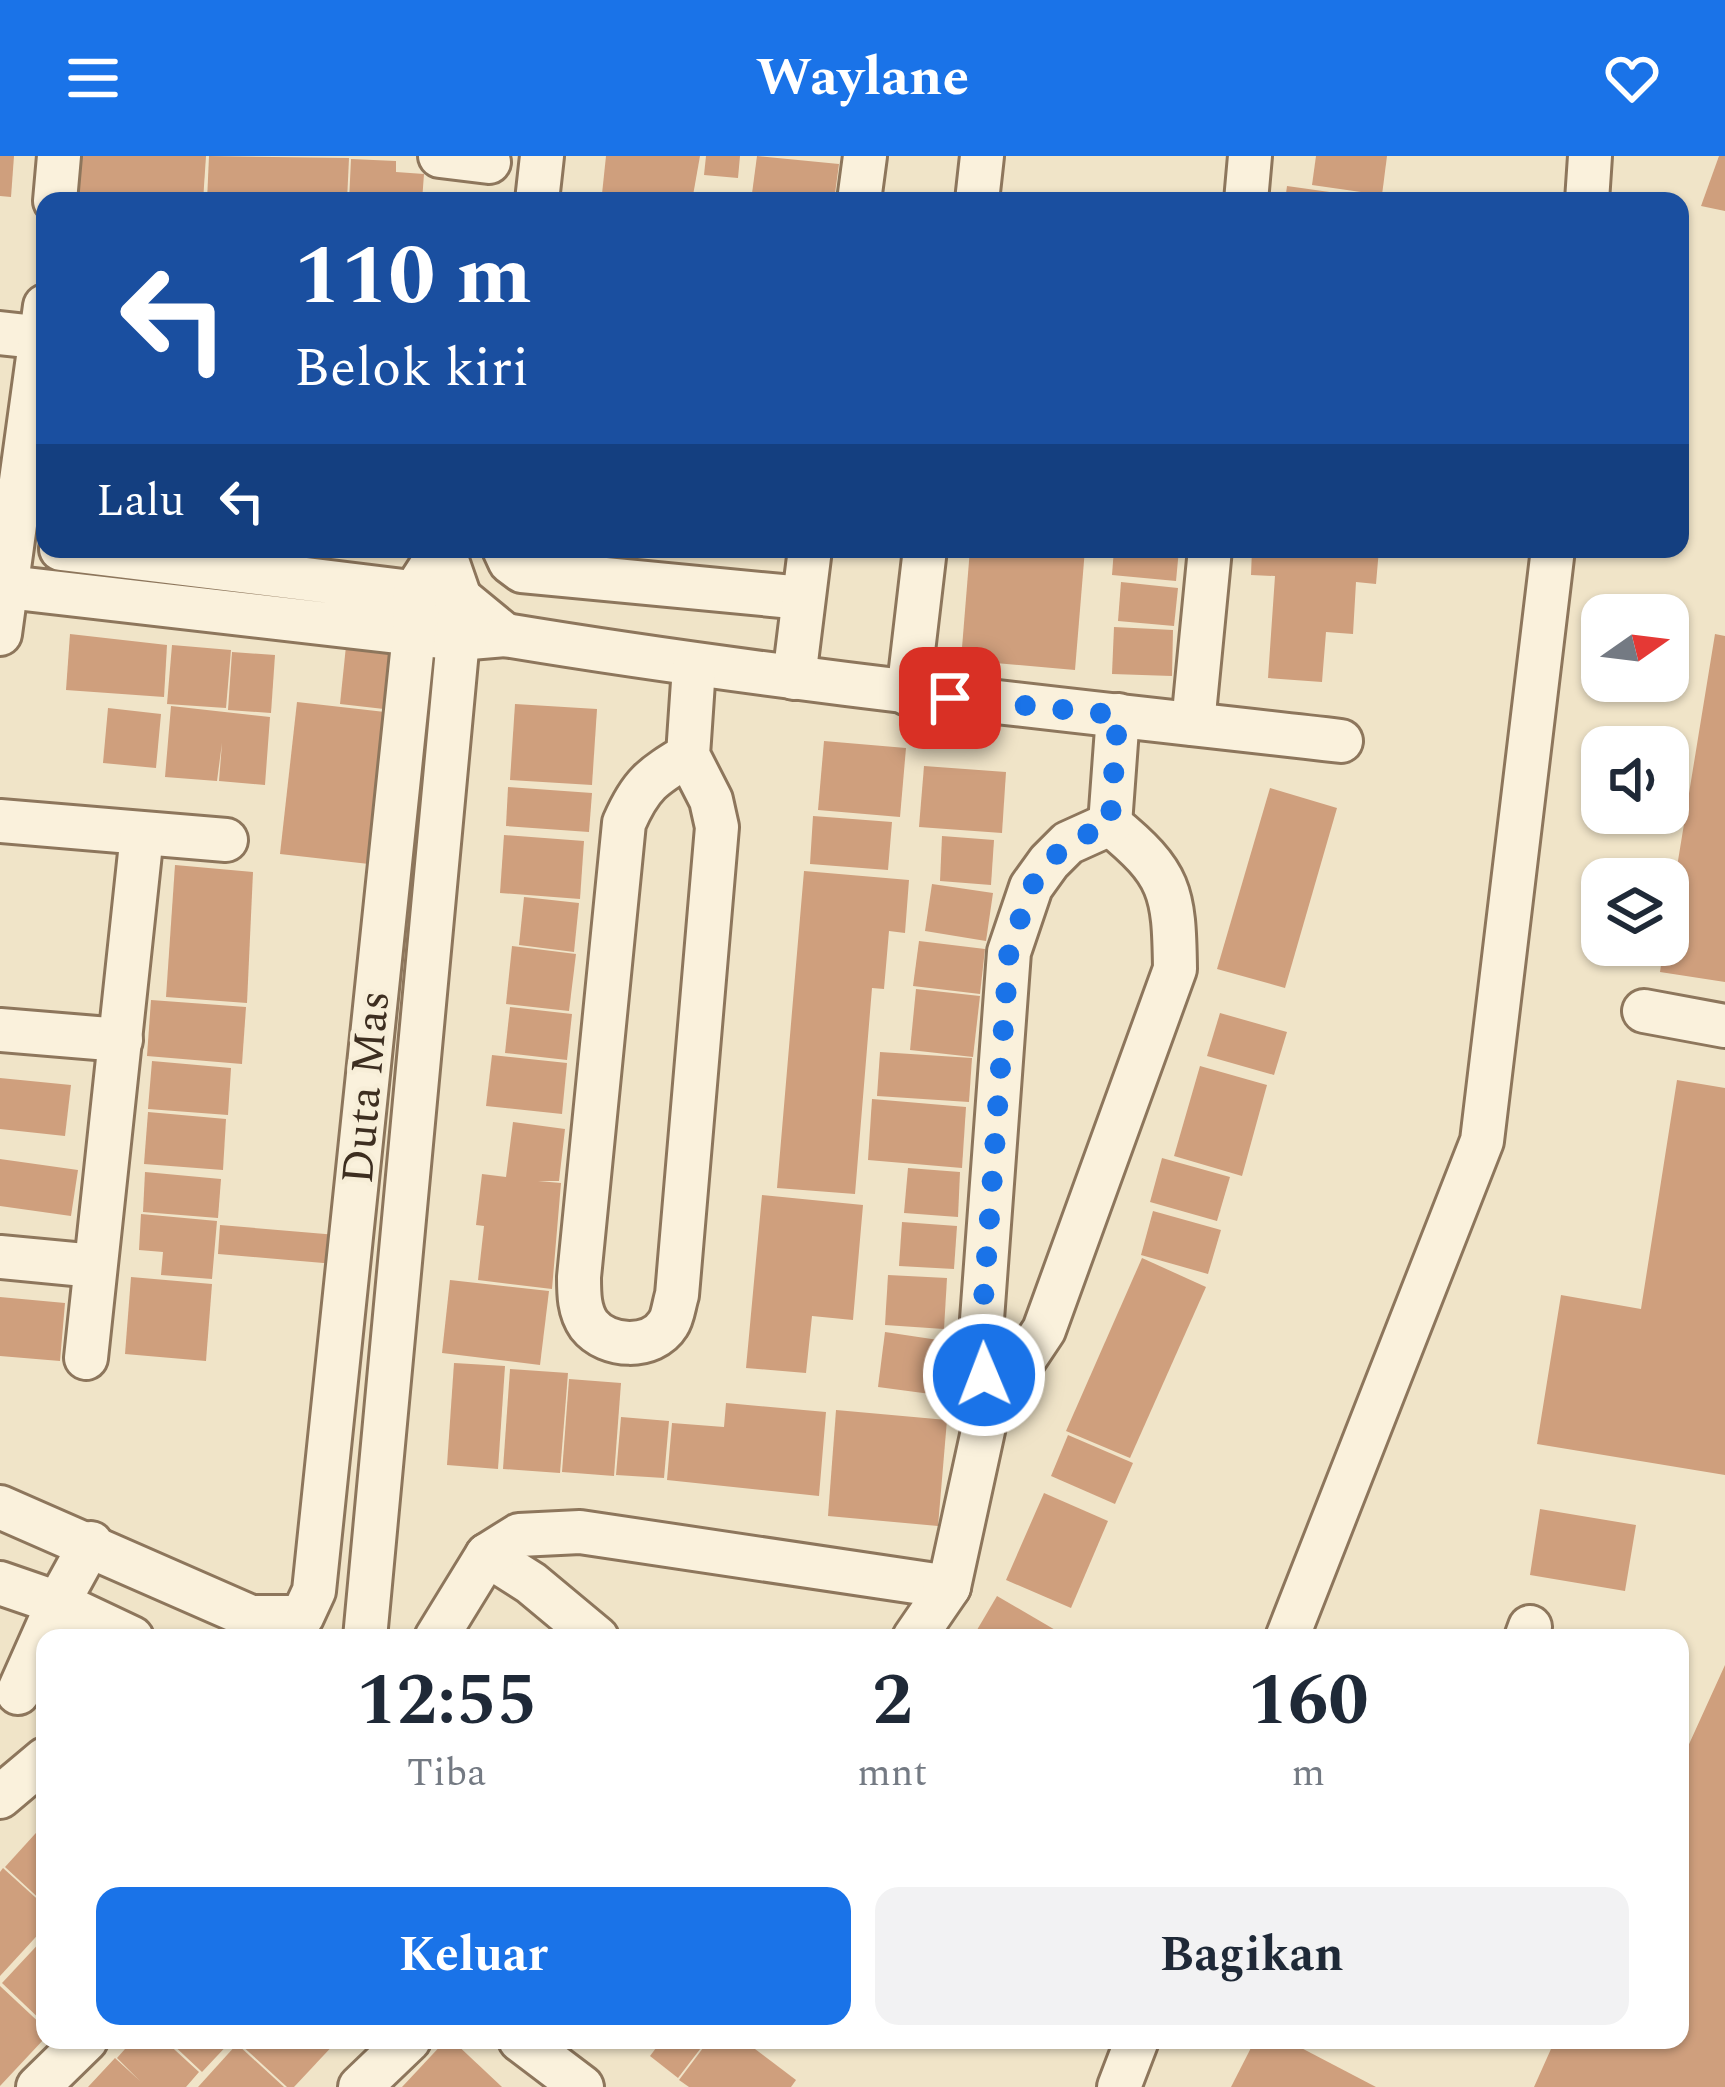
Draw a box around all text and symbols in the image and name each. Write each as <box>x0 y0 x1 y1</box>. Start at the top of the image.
text: Waylane <box>756 37 969 119</box>
icon: menu <box>60 45 126 111</box>
icon: heart <box>1599 45 1665 111</box>
text: 110 m <box>294 213 532 341</box>
icon: left <box>96 240 252 396</box>
text: Belok kiri <box>294 328 529 410</box>
text: Lalu <box>96 467 185 536</box>
icon: left <box>209 468 275 534</box>
north arrow <box>1581 594 1689 702</box>
map controls <box>1581 594 1689 966</box>
pin <box>899 647 1001 749</box>
icon: arrive <box>917 665 983 731</box>
button: sound <box>1581 726 1689 834</box>
button: layers <box>1581 858 1689 966</box>
street label: Duta Mas <box>324 988 409 1187</box>
position arrow <box>921 1312 1047 1438</box>
text: 12:55 <box>356 1647 537 1756</box>
text: 2 <box>872 1647 913 1756</box>
text: 160 <box>1248 1647 1369 1756</box>
text: Tiba <box>407 1744 486 1803</box>
text: mnt <box>857 1744 927 1803</box>
text: m <box>1291 1744 1325 1803</box>
button: Keluar <box>96 1887 851 2025</box>
button: Bagikan <box>875 1887 1629 2025</box>

